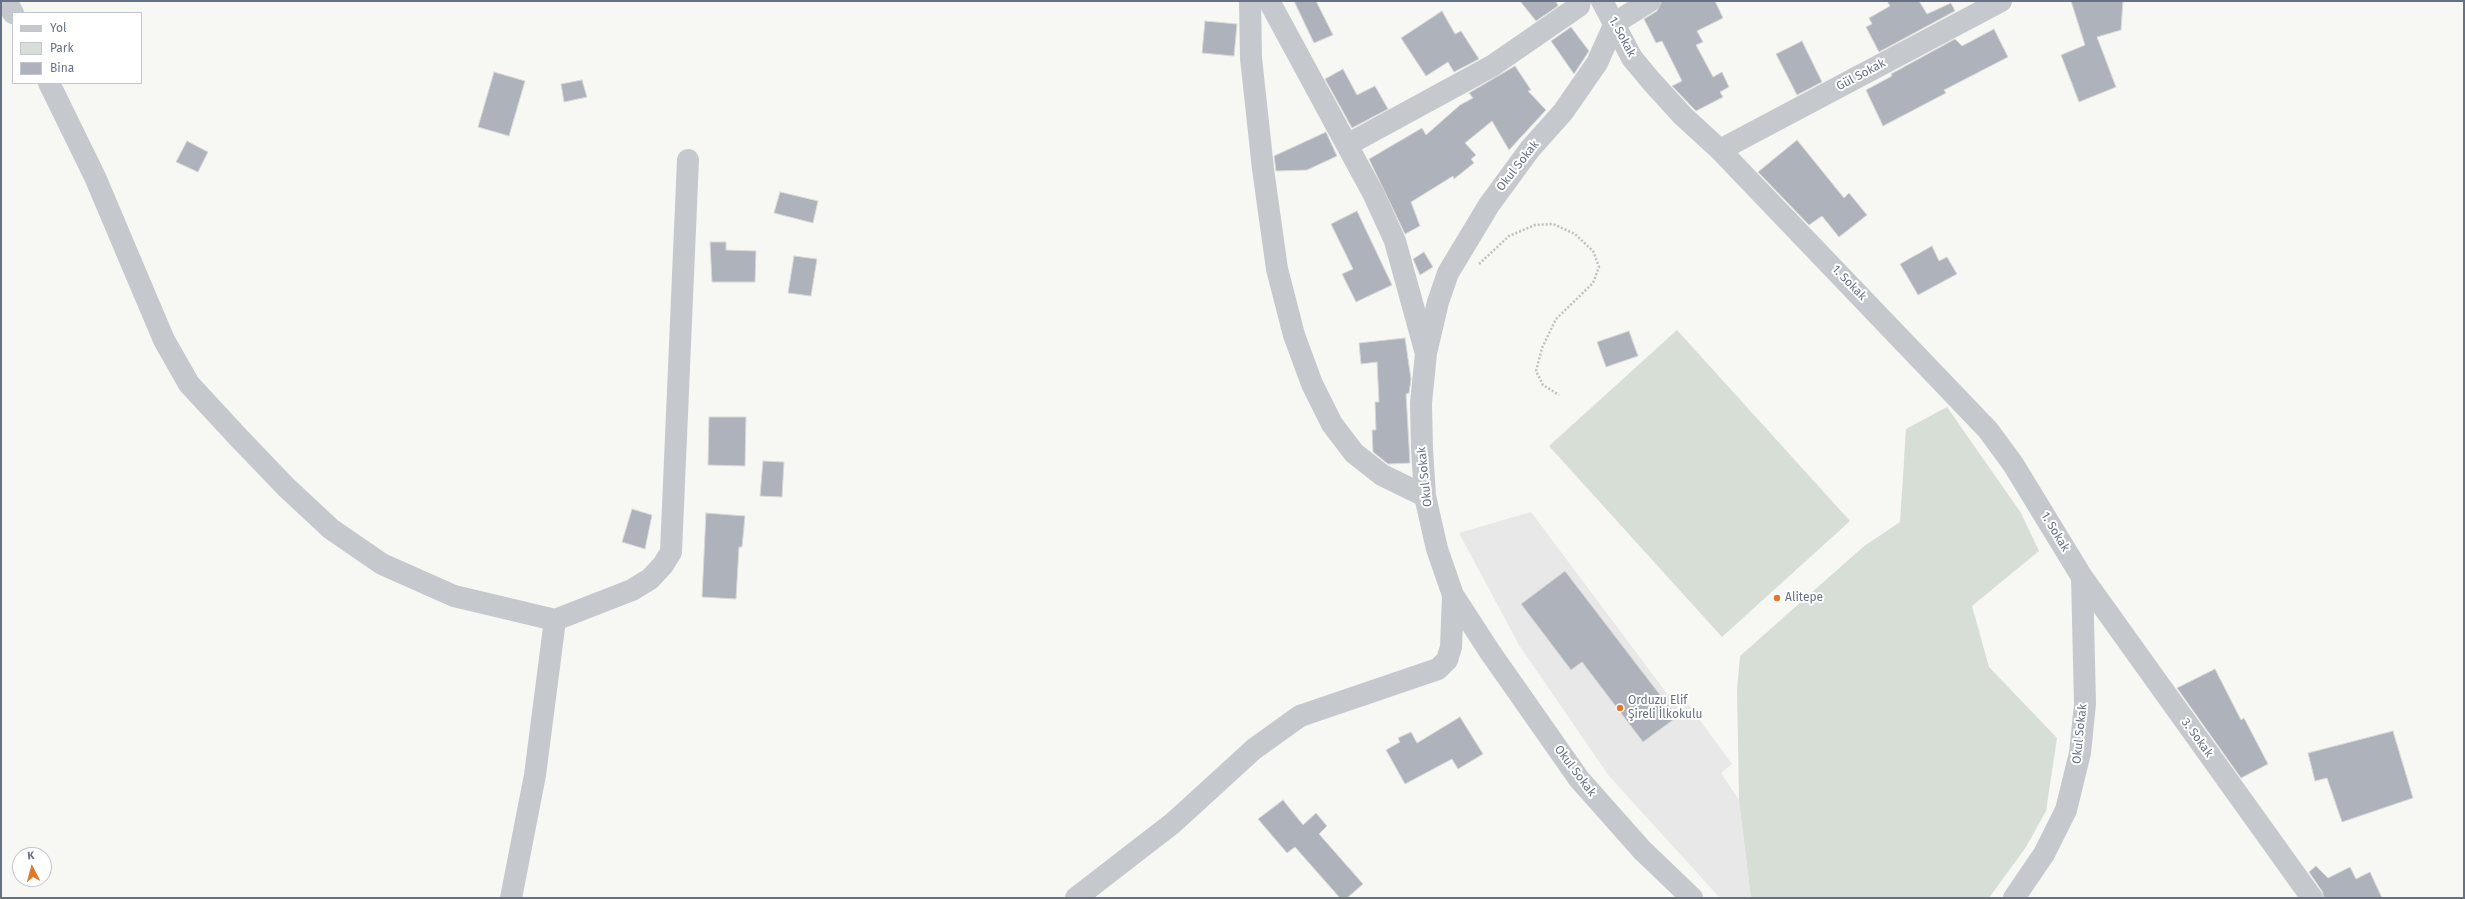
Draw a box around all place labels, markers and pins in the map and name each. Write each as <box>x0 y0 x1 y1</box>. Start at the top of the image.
place label: Alitepe <box>1785 591 1823 605</box>
marker: Alitepe <box>1772 593 1782 603</box>
place label: Orduzu Elif Şireli İlkokulu <box>1628 694 1702 722</box>
marker: Orduzu Elif Şireli İlkokulu <box>1615 703 1625 713</box>

